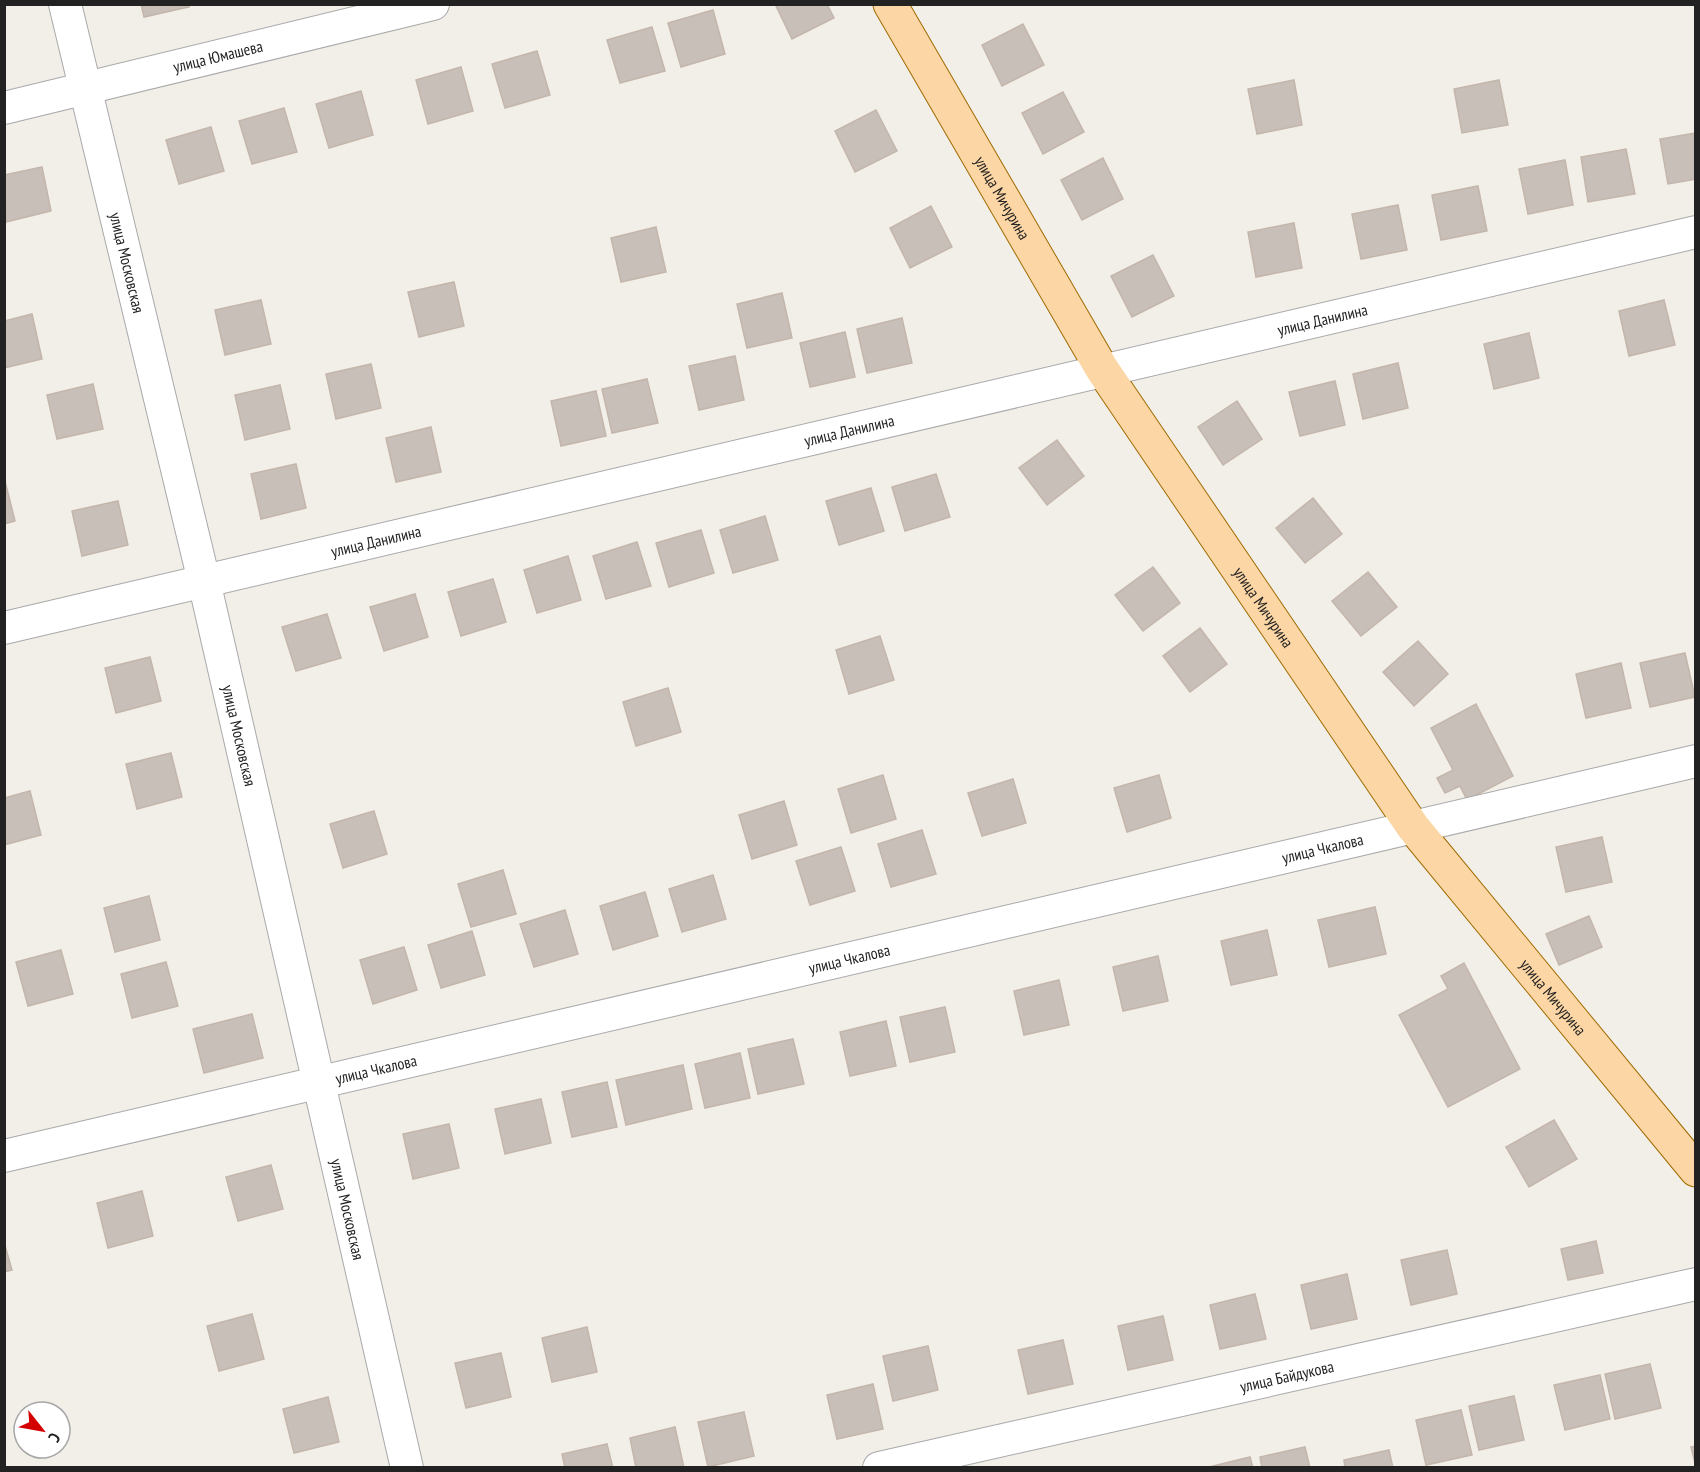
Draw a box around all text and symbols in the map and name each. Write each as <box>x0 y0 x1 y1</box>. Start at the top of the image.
street label: улица Юмашева <box>171 36 265 77</box>
street label: улица Мичурина <box>970 152 1035 243</box>
street label: улица Московская <box>106 210 149 315</box>
street label: улица Данилина <box>1275 299 1369 340</box>
street label: улица Данилина <box>802 410 896 450</box>
street label: улица Данилина <box>329 521 423 561</box>
street label: улица Мичурина <box>1229 563 1298 651</box>
street label: улица Московская <box>218 683 261 788</box>
street label: улица Чкалова <box>1280 829 1365 867</box>
street label: улица Чкалова <box>807 940 892 978</box>
street label: улица Мичурина <box>1516 955 1591 1039</box>
street label: улица Чкалова <box>333 1050 419 1088</box>
street label: улица Московская <box>327 1157 369 1262</box>
street label: улица Байдукова <box>1238 1356 1336 1396</box>
north arrow <box>12 1400 72 1460</box>
text: С <box>44 1429 65 1447</box>

